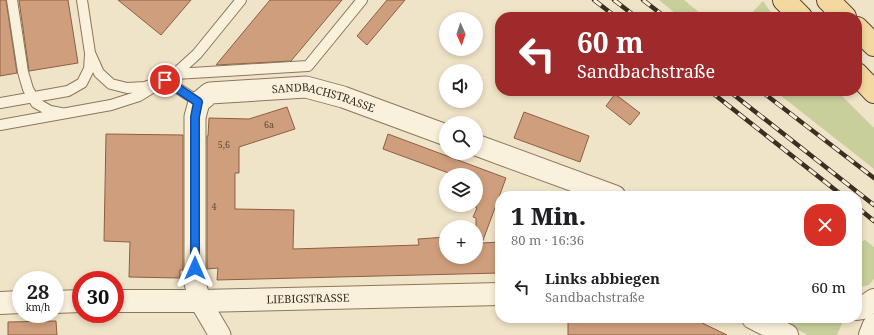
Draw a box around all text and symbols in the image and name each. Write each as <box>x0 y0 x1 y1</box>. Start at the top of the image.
north arrow <box>439 12 483 56</box>
map controls <box>439 12 483 264</box>
text: 60 m <box>577 23 644 61</box>
icon: left <box>511 28 563 80</box>
text: Sandbachstraße <box>577 59 715 83</box>
pin <box>148 63 182 97</box>
button: sound <box>439 64 483 108</box>
icon: arrive <box>154 69 176 91</box>
street label: SANDBACHSTRASSE <box>271 79 378 115</box>
button: search <box>439 116 483 160</box>
house number: 6a <box>264 118 274 131</box>
house number: 5,6 <box>218 138 230 151</box>
button: layers <box>439 168 483 212</box>
text: 1 Min. <box>511 199 586 232</box>
house number: 4 <box>211 200 217 213</box>
button: close <box>804 204 846 246</box>
button: + <box>439 220 483 264</box>
text: 80 m · 16:36 <box>511 231 584 249</box>
position arrow <box>174 247 216 289</box>
text: Links abbiegen <box>545 268 660 288</box>
speed limit sign: 30 <box>72 271 124 323</box>
icon: left <box>511 276 533 298</box>
text: 60 m <box>811 277 846 297</box>
text: 28 <box>27 278 49 305</box>
text: Sandbachstraße <box>545 288 645 306</box>
street label: LIEBIGSTRASSE <box>266 290 350 306</box>
text: km/h <box>26 300 50 314</box>

